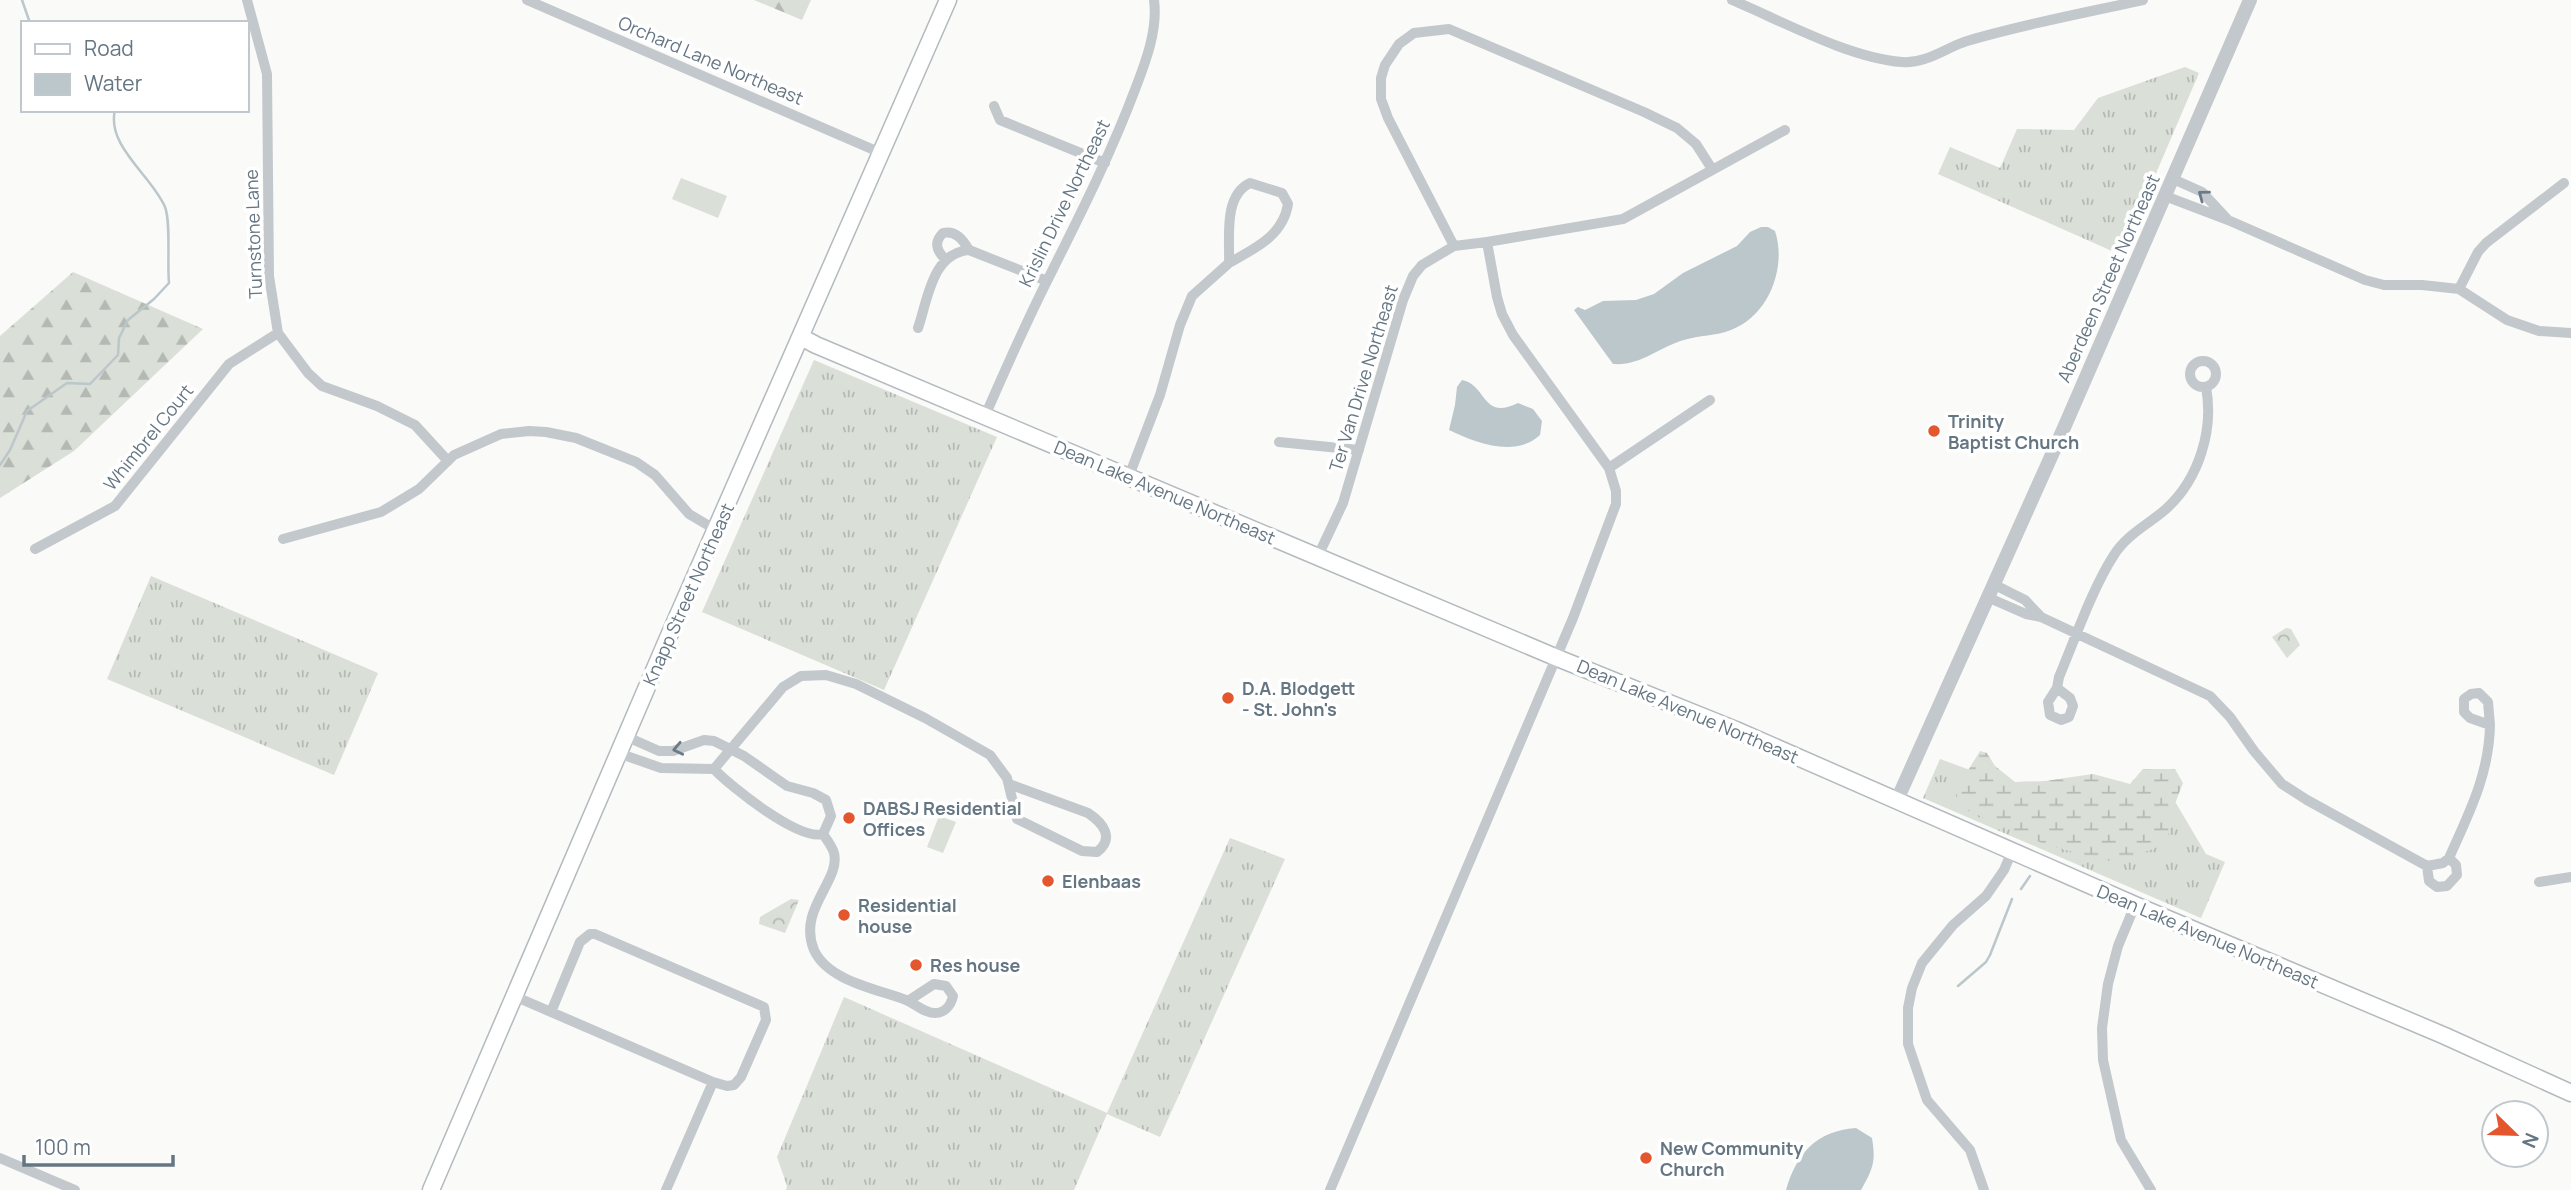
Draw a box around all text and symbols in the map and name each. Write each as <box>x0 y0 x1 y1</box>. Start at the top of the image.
street label: Orchard Lane Northeast <box>615 10 807 110</box>
legend <box>21 21 248 112</box>
text: Road <box>84 34 134 62</box>
text: Water <box>84 69 143 97</box>
street label: Krislin Drive Northeast <box>1013 115 1115 291</box>
street label: Turnstone Lane <box>239 169 267 299</box>
street label: Aberdeen Street Northeast <box>2051 170 2165 386</box>
one-way arrow <box>2199 191 2211 204</box>
street label: Ter Van Drive Northeast <box>1323 282 1403 474</box>
street label: Whimbrel Court <box>98 379 198 495</box>
place label: Trinity Baptist Church <box>1948 409 2079 454</box>
marker: Trinity Baptist Church <box>1926 423 1942 439</box>
street label: Dean Lake Avenue Northeast <box>1051 434 1279 550</box>
street label: Knapp Street Northeast <box>637 499 739 689</box>
street label: Dean Lake Avenue Northeast <box>1574 653 1802 769</box>
place label: D.A. Blodgett - St. John's <box>1242 676 1355 721</box>
marker: D.A. Blodgett - St. John's <box>1220 690 1236 706</box>
one-way arrow <box>672 740 684 755</box>
place label: DABSJ Residential Offices <box>863 796 1022 841</box>
marker: DABSJ Residential Offices <box>841 810 857 826</box>
place label: Elenbaas <box>1062 869 1141 893</box>
marker: Elenbaas <box>1040 873 1056 889</box>
street label: Dean Lake Avenue Northeast <box>2094 878 2322 994</box>
place label: Residential house <box>858 893 957 938</box>
marker: Residential house <box>836 907 852 923</box>
place label: Res house <box>930 953 1020 977</box>
marker: Res house <box>908 957 924 973</box>
north arrow <box>2480 1099 2550 1169</box>
scale bar <box>24 1124 173 1168</box>
text: N <box>2516 1129 2545 1152</box>
text: 100 m <box>35 1133 91 1161</box>
place label: New Community Church <box>1660 1136 1803 1181</box>
marker: New Community Church <box>1638 1150 1654 1166</box>

